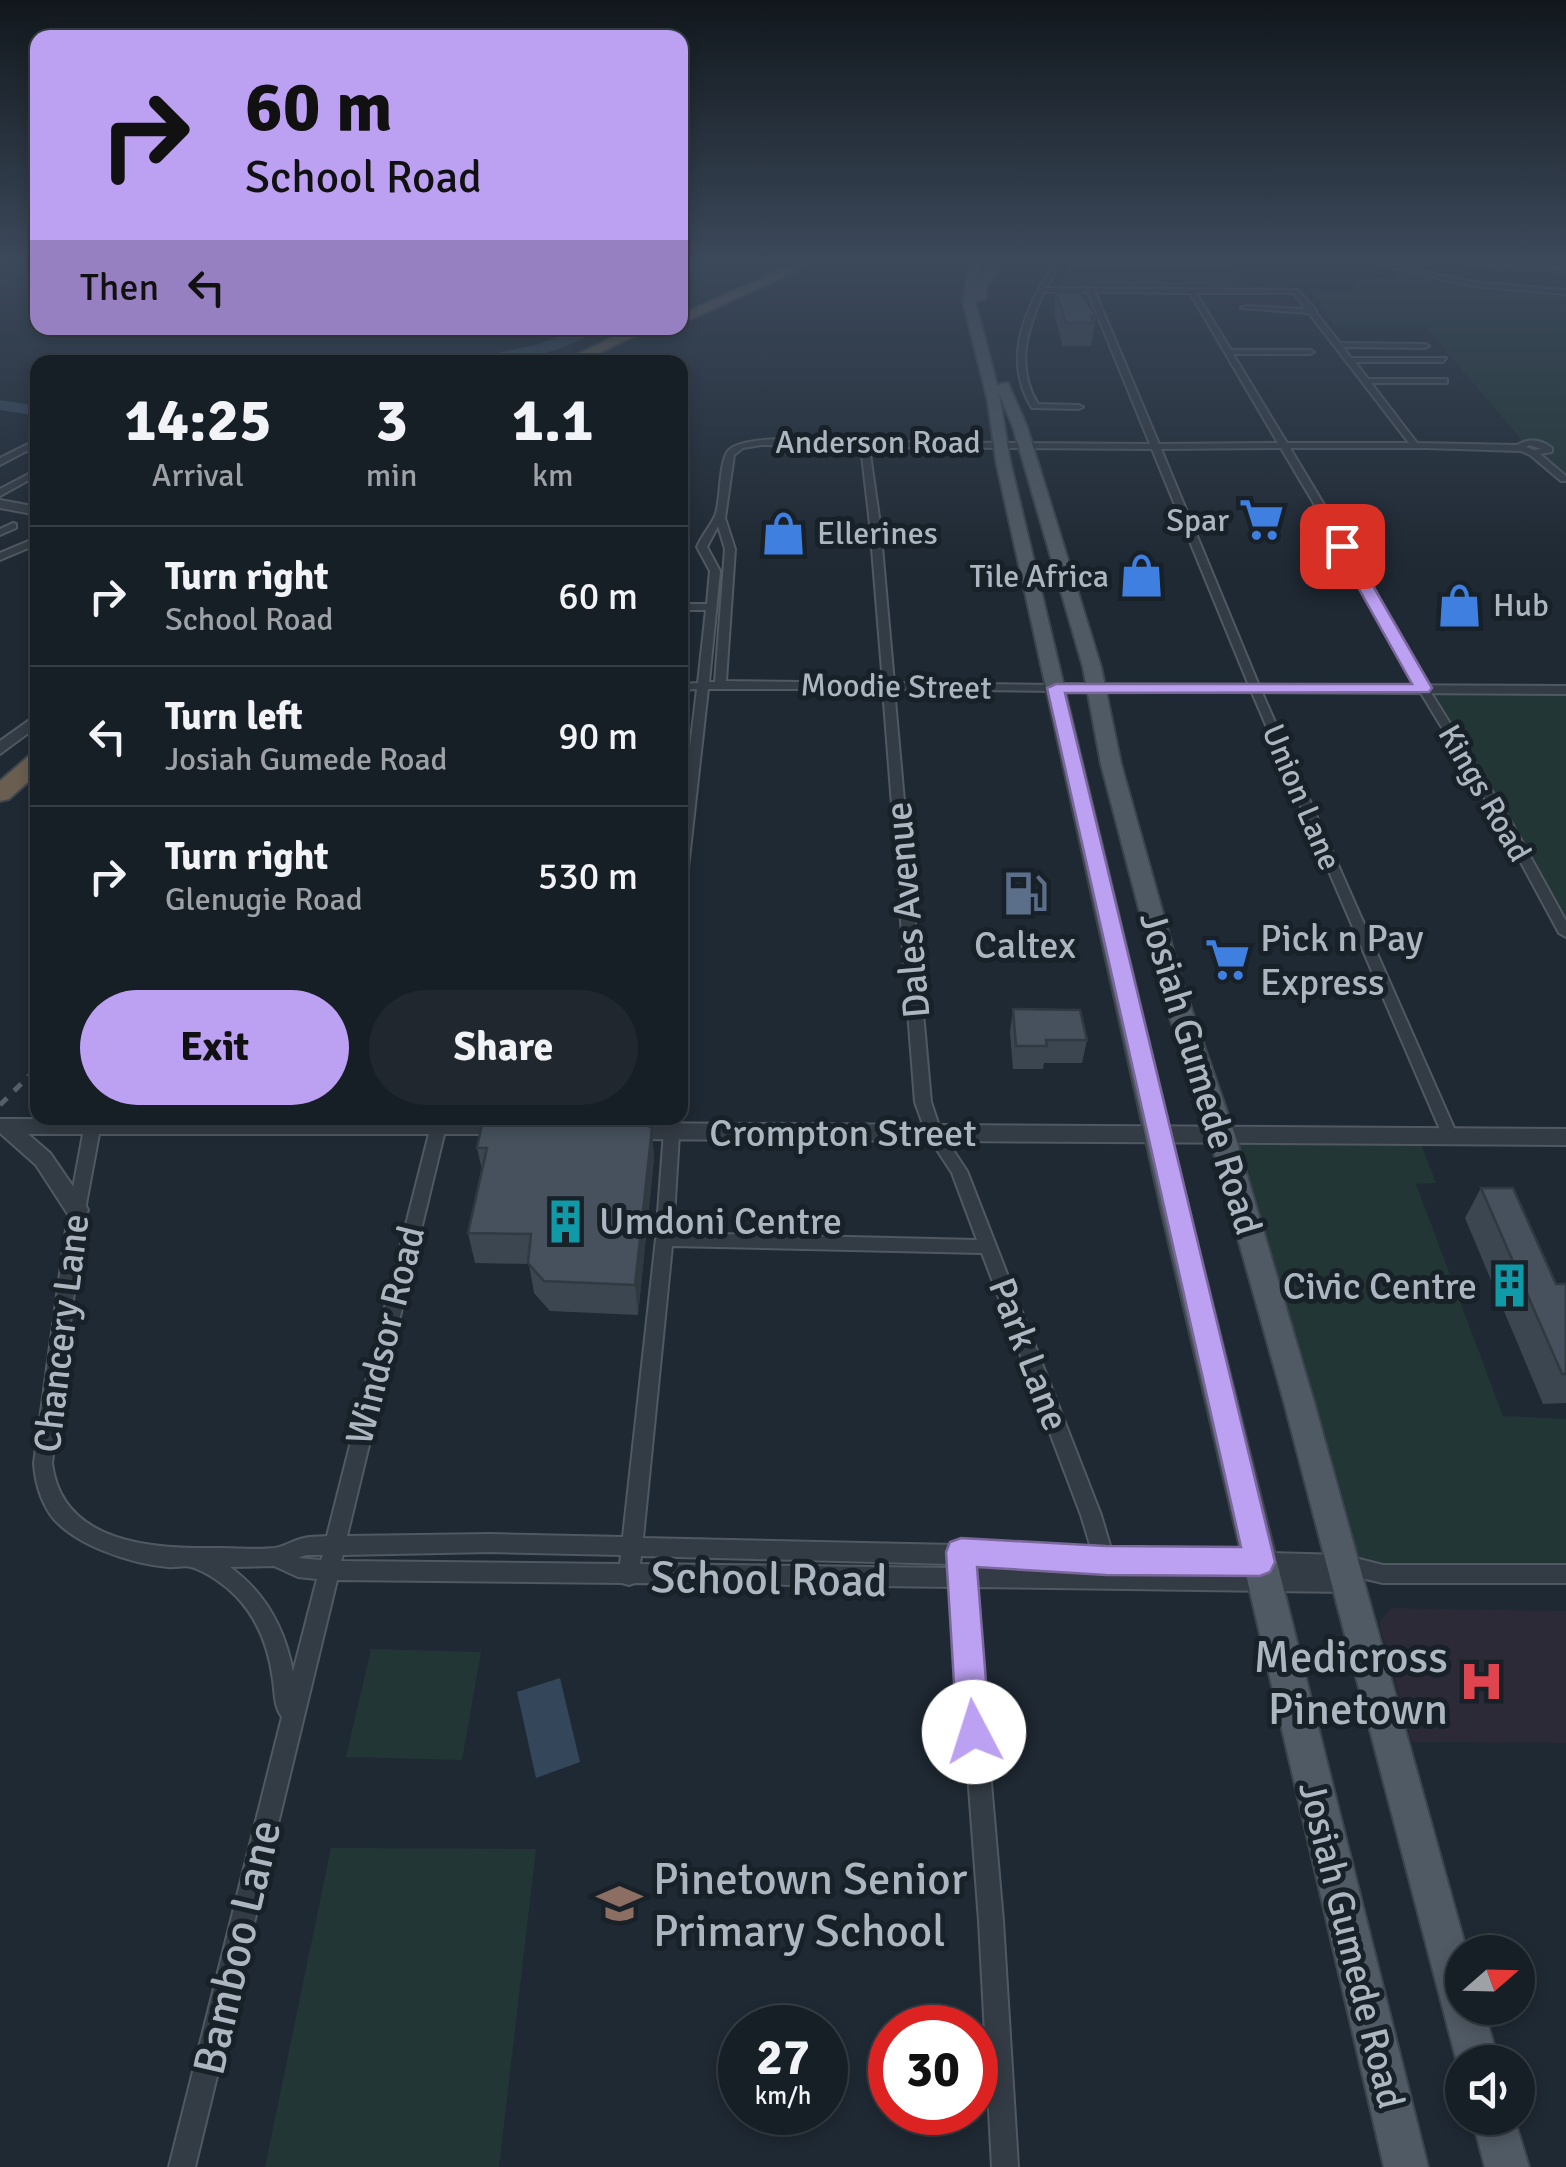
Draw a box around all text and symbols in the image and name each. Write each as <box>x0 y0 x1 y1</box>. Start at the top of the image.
text: 60 m <box>245 64 393 150</box>
icon: right <box>80 70 210 200</box>
text: School Road <box>245 150 482 205</box>
icon: left <box>179 260 234 315</box>
text: Then <box>80 264 159 311</box>
text: 14:25 <box>124 384 272 458</box>
text: 3 <box>375 384 408 458</box>
text: 1.1 <box>512 384 594 458</box>
street label: Anderson Road <box>775 423 981 462</box>
text: Arrival <box>152 456 244 495</box>
text: min <box>366 456 417 495</box>
text: km <box>532 456 574 495</box>
supermarket icon: Spar <box>1238 496 1286 544</box>
place label: Spar <box>1166 501 1229 540</box>
pin <box>1300 504 1385 589</box>
shop icon: Ellerines <box>760 509 808 557</box>
place label: Ellerines <box>817 514 938 553</box>
icon: arrive <box>1315 519 1370 574</box>
shop icon: Tile Africa <box>1118 552 1166 600</box>
text: Turn right <box>165 553 329 600</box>
place label: Tile Africa <box>970 557 1109 596</box>
icon: right <box>80 569 135 624</box>
text: 60 m <box>558 573 638 620</box>
shop icon: Hub <box>1436 581 1484 629</box>
place label: Hub <box>1493 586 1549 625</box>
text: School Road <box>165 600 334 639</box>
street label: Moodie Street <box>800 665 992 708</box>
text: Turn left <box>165 693 303 740</box>
icon: left <box>80 709 135 764</box>
text: 90 m <box>558 713 638 760</box>
street label: Union Lane <box>1253 718 1350 876</box>
street label: Kings Road <box>1430 718 1539 869</box>
text: Josiah Gumede Road <box>165 740 448 779</box>
street label: Dales Avenue <box>875 800 940 1020</box>
text: Turn right <box>165 833 329 880</box>
icon: right <box>80 849 135 904</box>
text: 530 m <box>538 853 638 900</box>
fuel station icon: Caltex <box>1001 869 1049 917</box>
text: Glenugie Road <box>165 880 363 919</box>
street label: Josiah Gumede Road <box>1129 906 1272 1240</box>
place label: Pick n Pay Express <box>1260 915 1424 1006</box>
place label: Caltex <box>974 922 1076 969</box>
supermarket icon: Pick n Pay Express <box>1203 936 1251 984</box>
button: Exit <box>80 990 349 1105</box>
button: Share <box>369 990 638 1105</box>
street label: Crompton Street <box>709 1110 977 1157</box>
building icon: Umdoni Centre <box>542 1197 590 1245</box>
place label: Umdoni Centre <box>599 1198 842 1245</box>
street label: Chancery Lane <box>24 1211 99 1455</box>
street label: Windsor Road <box>336 1221 435 1449</box>
building icon: Civic Centre <box>1486 1262 1534 1310</box>
place label: Civic Centre <box>1283 1263 1477 1310</box>
street label: Park Lane <box>978 1271 1079 1437</box>
street label: School Road <box>650 1550 888 1609</box>
place label: Medicross Pinetown <box>1254 1630 1448 1737</box>
hospital icon: Medicross Pinetown <box>1457 1658 1505 1706</box>
position arrow <box>922 1680 1026 1784</box>
street label: Josiah Gumede Road <box>1288 1777 1415 2114</box>
street label: Bamboo Lane <box>182 1815 293 2080</box>
place label: Pinetown Senior Primary School <box>653 1852 968 1959</box>
school or university icon: Pinetown Senior Primary School <box>596 1880 644 1928</box>
north arrow <box>1445 1935 1535 2025</box>
map controls <box>1445 1935 1535 2135</box>
speed limit sign: 30 <box>868 2005 998 2135</box>
text: 27 <box>756 2027 810 2089</box>
button: sound <box>1445 2045 1535 2135</box>
text: km/h <box>755 2080 811 2111</box>

